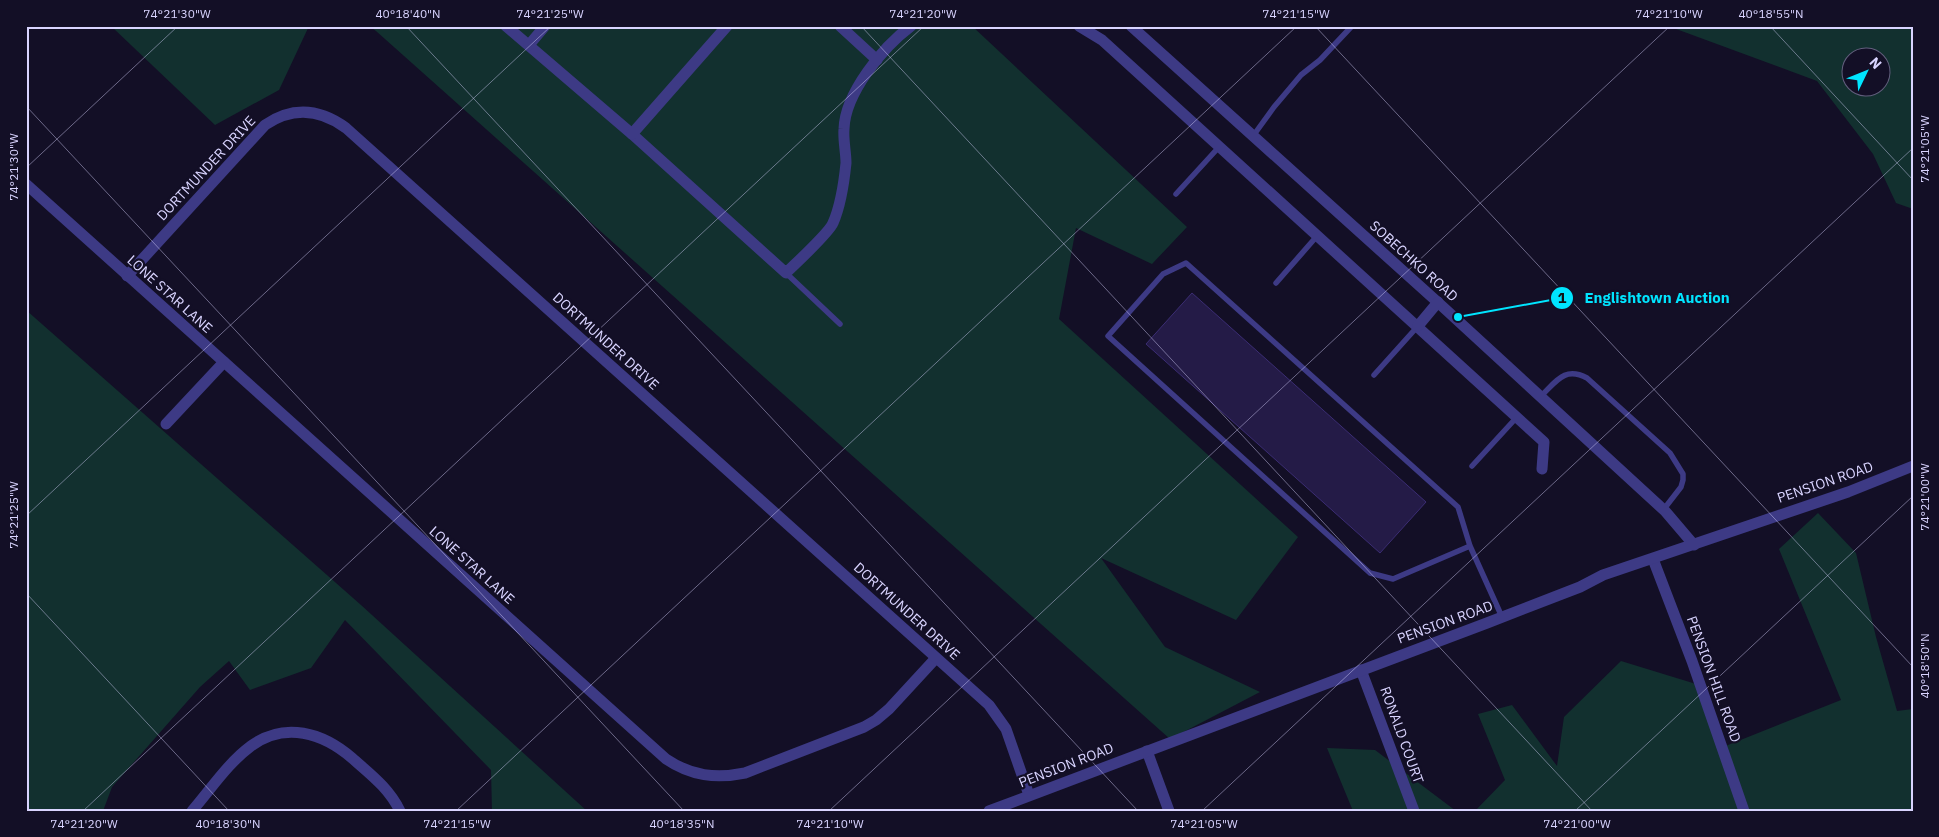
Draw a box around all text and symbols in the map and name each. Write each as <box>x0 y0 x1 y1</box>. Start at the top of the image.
text: 74°21'30"W <box>143 6 211 21</box>
text: 40°18'40"N <box>375 6 441 21</box>
text: 74°21'25"W <box>516 6 584 21</box>
text: 74°21'20"W <box>889 6 957 21</box>
text: 74°21'15"W <box>1262 6 1330 21</box>
text: 74°21'10"W <box>1635 6 1703 21</box>
text: 40°18'55"N <box>1738 6 1804 21</box>
north arrow <box>1842 48 1892 98</box>
text: N <box>1865 53 1886 73</box>
street label: DORTMUNDER DRIVE <box>153 112 259 224</box>
text: 74°21'05"W <box>1917 115 1932 183</box>
text: 74°21'30"W <box>6 133 21 201</box>
street label: SOBECHKO ROAD <box>1366 217 1462 305</box>
street label: LONE STAR LANE <box>124 251 216 337</box>
callout: Englishtown Auction <box>1549 283 1740 313</box>
street label: DORTMUNDER DRIVE <box>549 288 663 394</box>
text: 1 <box>1557 288 1567 307</box>
text: Englishtown Auction <box>1584 288 1730 307</box>
street label: PENSION ROAD <box>1775 457 1875 507</box>
text: 74°21'00"W <box>1917 463 1932 531</box>
text: 74°21'25"W <box>6 481 21 549</box>
street label: LONE STAR LANE <box>426 522 518 608</box>
street label: DORTMUNDER DRIVE <box>850 558 964 664</box>
street label: PENSION ROAD <box>1395 596 1495 648</box>
street label: PENSION HILL ROAD <box>1683 613 1745 745</box>
text: 40°18'50"N <box>1917 633 1932 699</box>
street label: RONALD COURT <box>1376 684 1428 786</box>
street label: PENSION ROAD <box>1016 739 1116 791</box>
text: 74°21'20"W <box>50 816 118 831</box>
text: 40°18'30"N <box>195 816 261 831</box>
text: 74°21'15"W <box>423 816 491 831</box>
text: 40°18'35"N <box>649 816 715 831</box>
text: 74°21'10"W <box>796 816 864 831</box>
text: 74°21'05"W <box>1170 816 1238 831</box>
text: 74°21'00"W <box>1543 816 1611 831</box>

